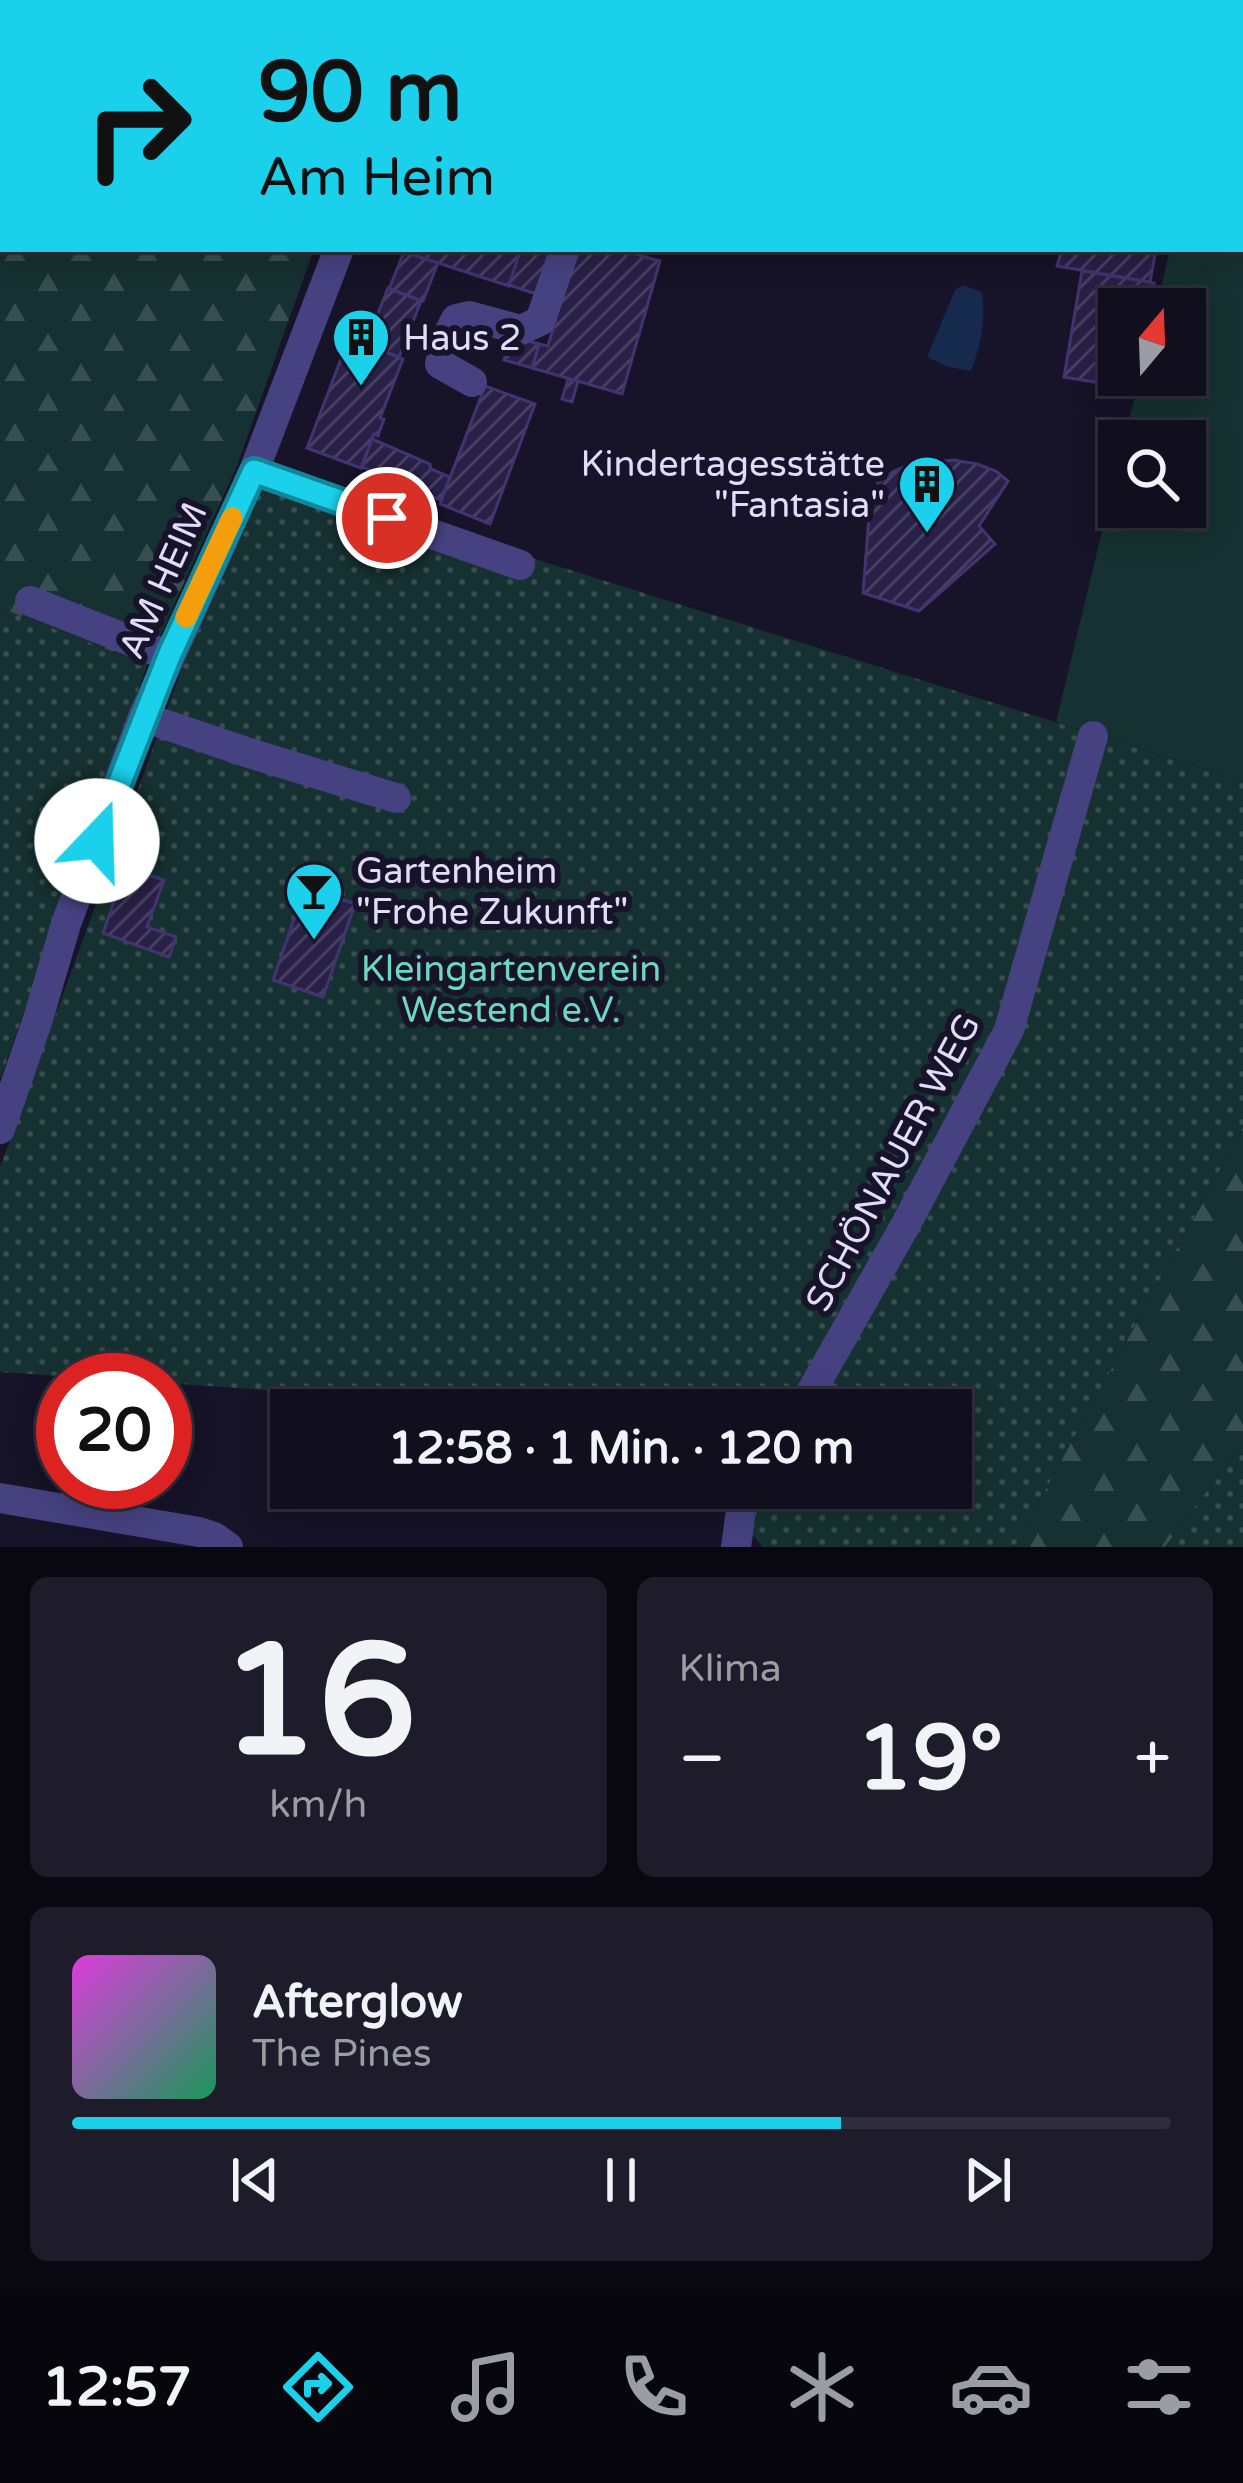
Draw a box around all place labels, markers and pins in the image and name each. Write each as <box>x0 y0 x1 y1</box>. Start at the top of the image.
building icon: Haus 2 <box>330 306 392 388</box>
place label: Haus 2 <box>403 317 521 360</box>
place label: Kindertagesstätte "Fantasia" <box>580 443 885 527</box>
building icon: Kindertagesstätte "Fantasia" <box>896 453 958 535</box>
pin <box>336 467 438 569</box>
place label: Gartenheim "Frohe Zukunft" <box>356 850 628 934</box>
bar icon: Gartenheim "Frohe Zukunft" <box>283 860 345 942</box>

